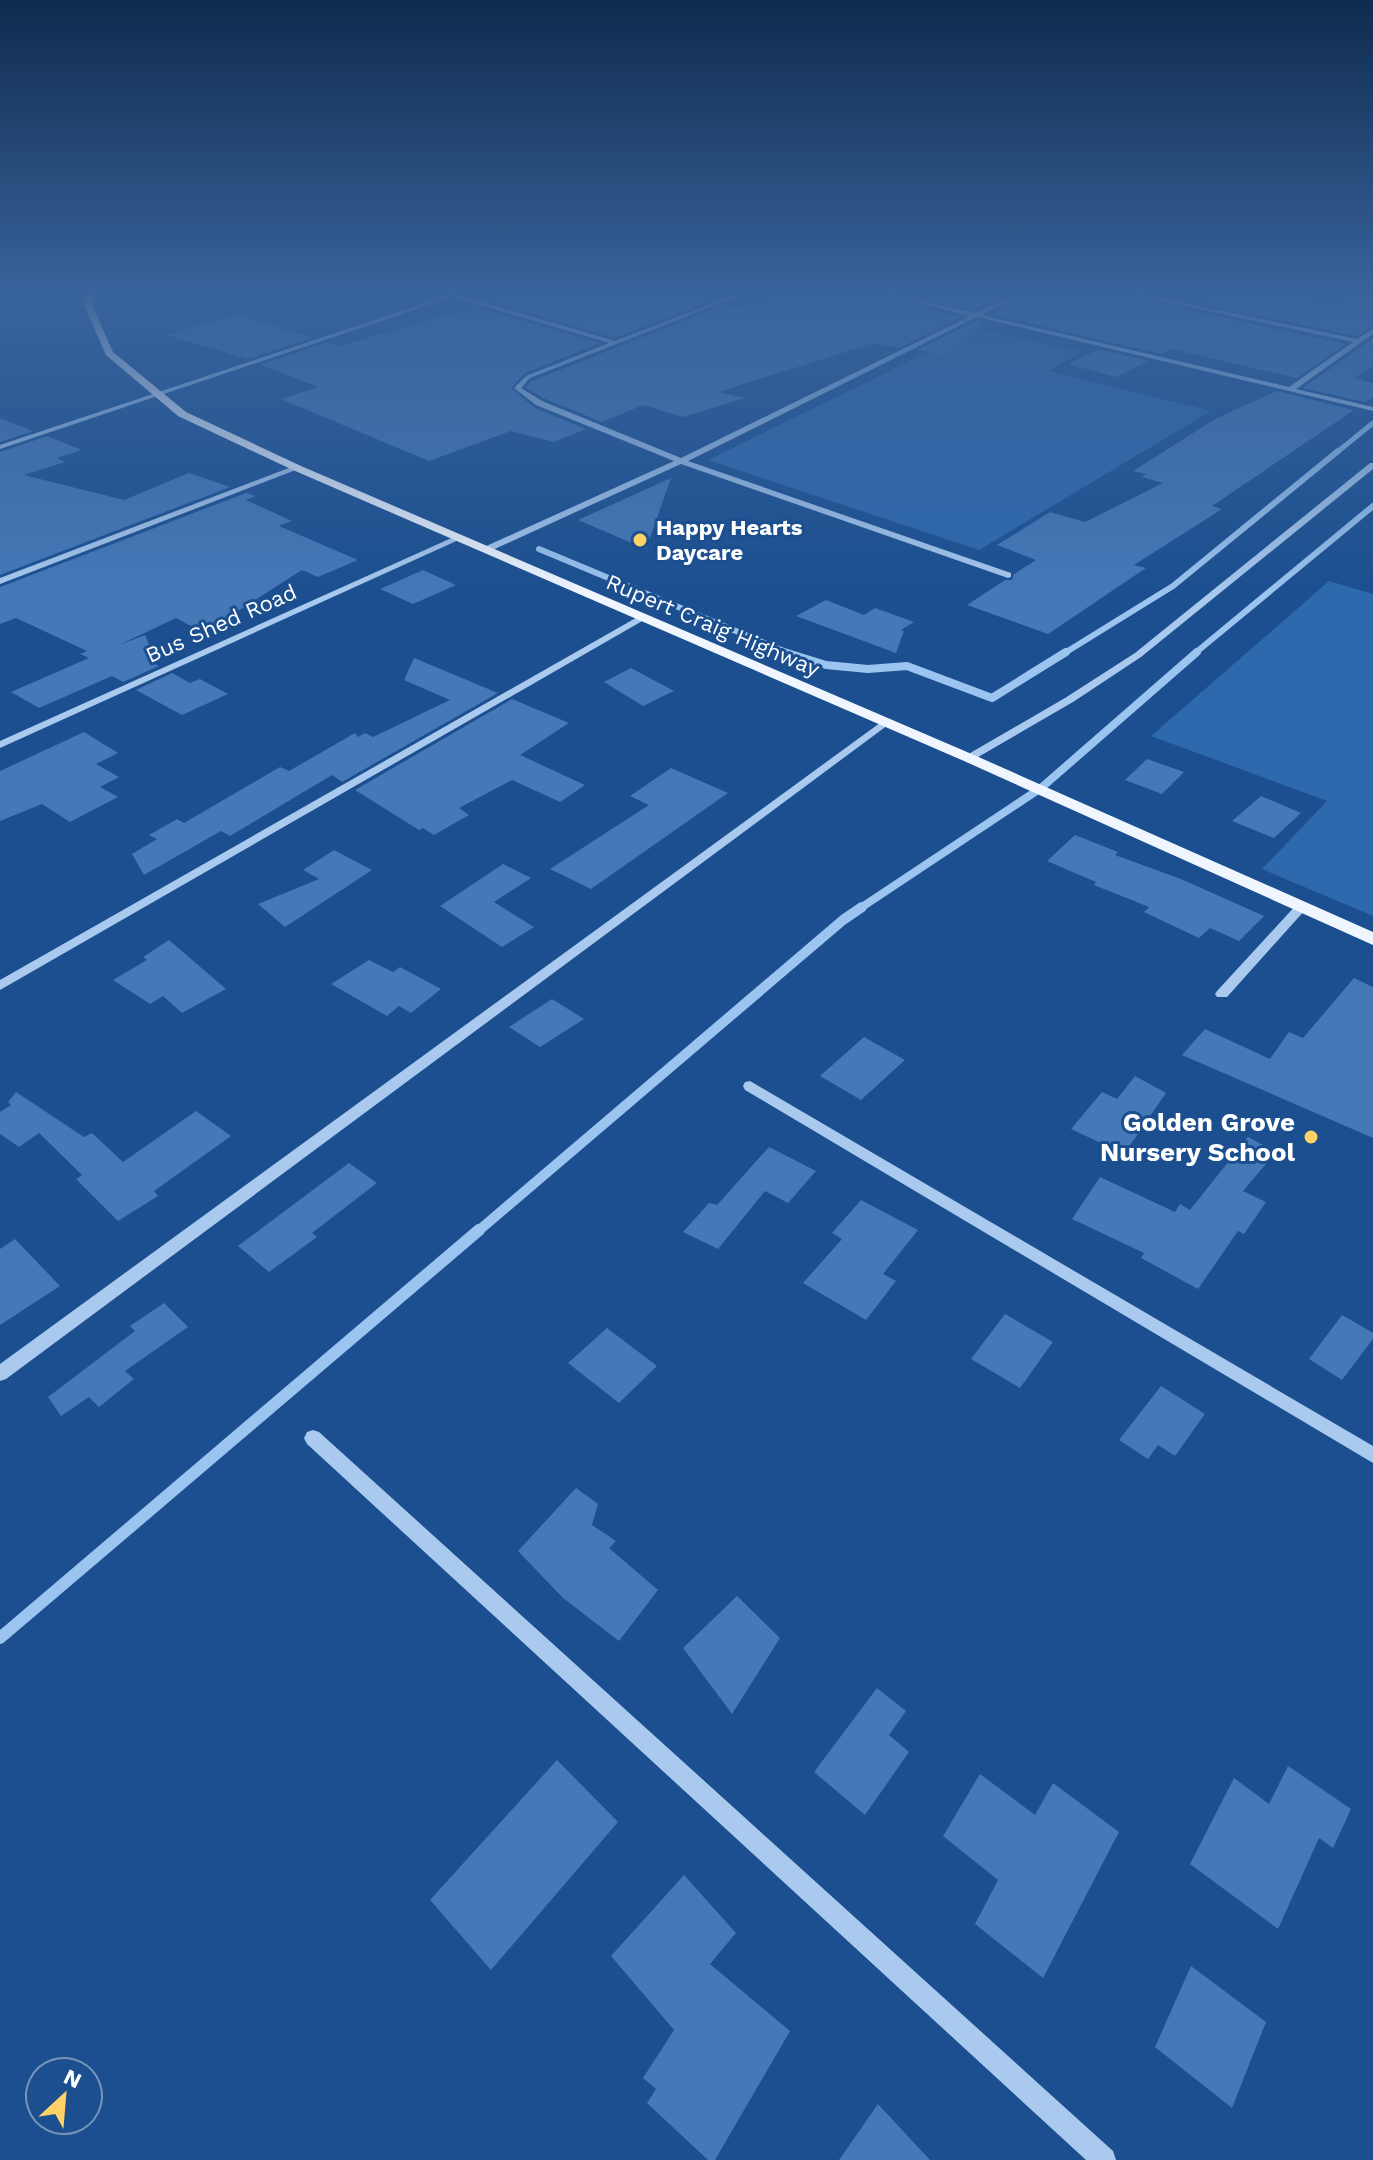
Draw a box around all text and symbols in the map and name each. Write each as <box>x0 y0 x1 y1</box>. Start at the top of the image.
place label: Happy Hearts Daycare <box>656 515 803 565</box>
marker: Happy Hearts Daycare <box>631 531 649 549</box>
street label: Rupert Craig Highway <box>602 569 824 682</box>
street label: Bus Shed Road <box>142 579 300 668</box>
place label: Golden Grove Nursery School <box>1100 1107 1295 1167</box>
marker: Golden Grove Nursery School <box>1302 1128 1320 1146</box>
north arrow <box>24 2056 104 2136</box>
text: N <box>60 2064 85 2093</box>

